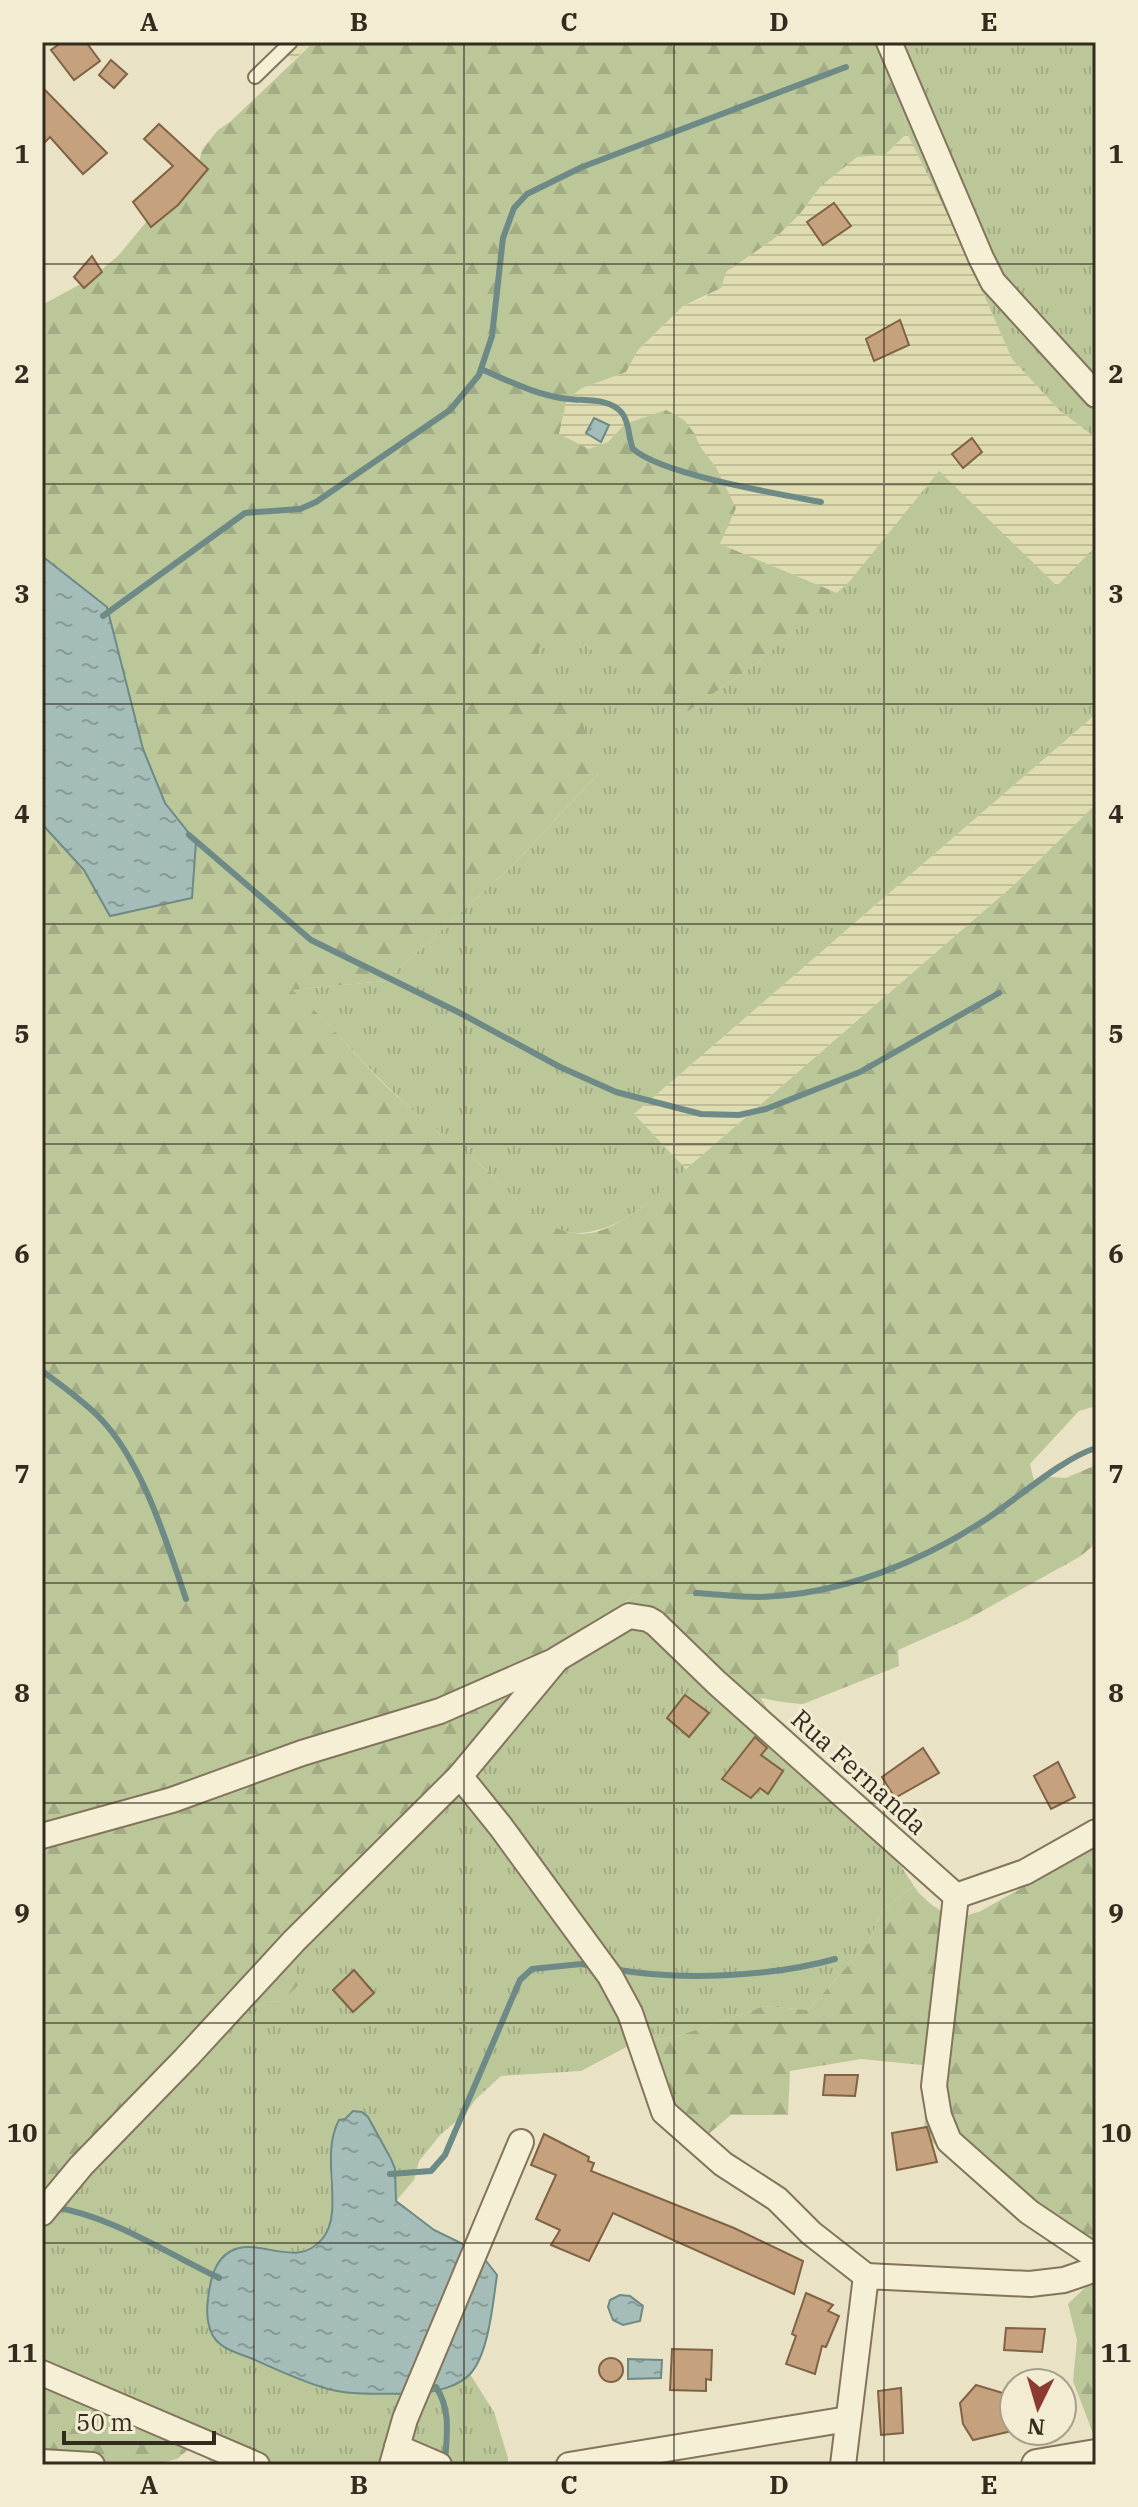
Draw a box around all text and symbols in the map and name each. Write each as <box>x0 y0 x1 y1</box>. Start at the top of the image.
text: A <box>140 4 158 38</box>
text: B <box>350 4 368 38</box>
text: C <box>560 4 578 38</box>
text: D <box>769 4 789 38</box>
text: E <box>980 4 998 38</box>
text: 1 <box>14 136 30 170</box>
text: 1 <box>1108 136 1124 170</box>
text: 2 <box>14 356 30 390</box>
text: 2 <box>1108 356 1124 390</box>
text: 3 <box>14 576 30 610</box>
text: 3 <box>1108 576 1124 610</box>
text: 4 <box>14 796 30 830</box>
text: 4 <box>1108 796 1124 830</box>
text: 5 <box>14 1016 30 1050</box>
text: 5 <box>1108 1016 1124 1050</box>
text: 6 <box>14 1236 30 1270</box>
text: 6 <box>1108 1236 1124 1270</box>
text: 7 <box>14 1456 30 1490</box>
text: 7 <box>1108 1456 1124 1490</box>
text: 8 <box>14 1675 30 1709</box>
text: 8 <box>1108 1675 1124 1709</box>
street label: Rua Fernanda <box>784 1701 935 1841</box>
text: 9 <box>14 1895 30 1929</box>
text: 9 <box>1108 1895 1124 1929</box>
text: 10 <box>6 2115 38 2149</box>
text: 10 <box>1100 2115 1132 2149</box>
text: 11 <box>6 2335 38 2369</box>
text: 11 <box>1100 2335 1132 2369</box>
north arrow <box>998 2367 1078 2447</box>
scale bar <box>64 2395 214 2445</box>
text: 50 m <box>76 2406 133 2438</box>
text: N <box>1026 2412 1046 2443</box>
text: A <box>140 2467 158 2501</box>
text: B <box>350 2467 368 2501</box>
text: C <box>560 2467 578 2501</box>
text: D <box>769 2467 789 2501</box>
text: E <box>980 2467 998 2501</box>

